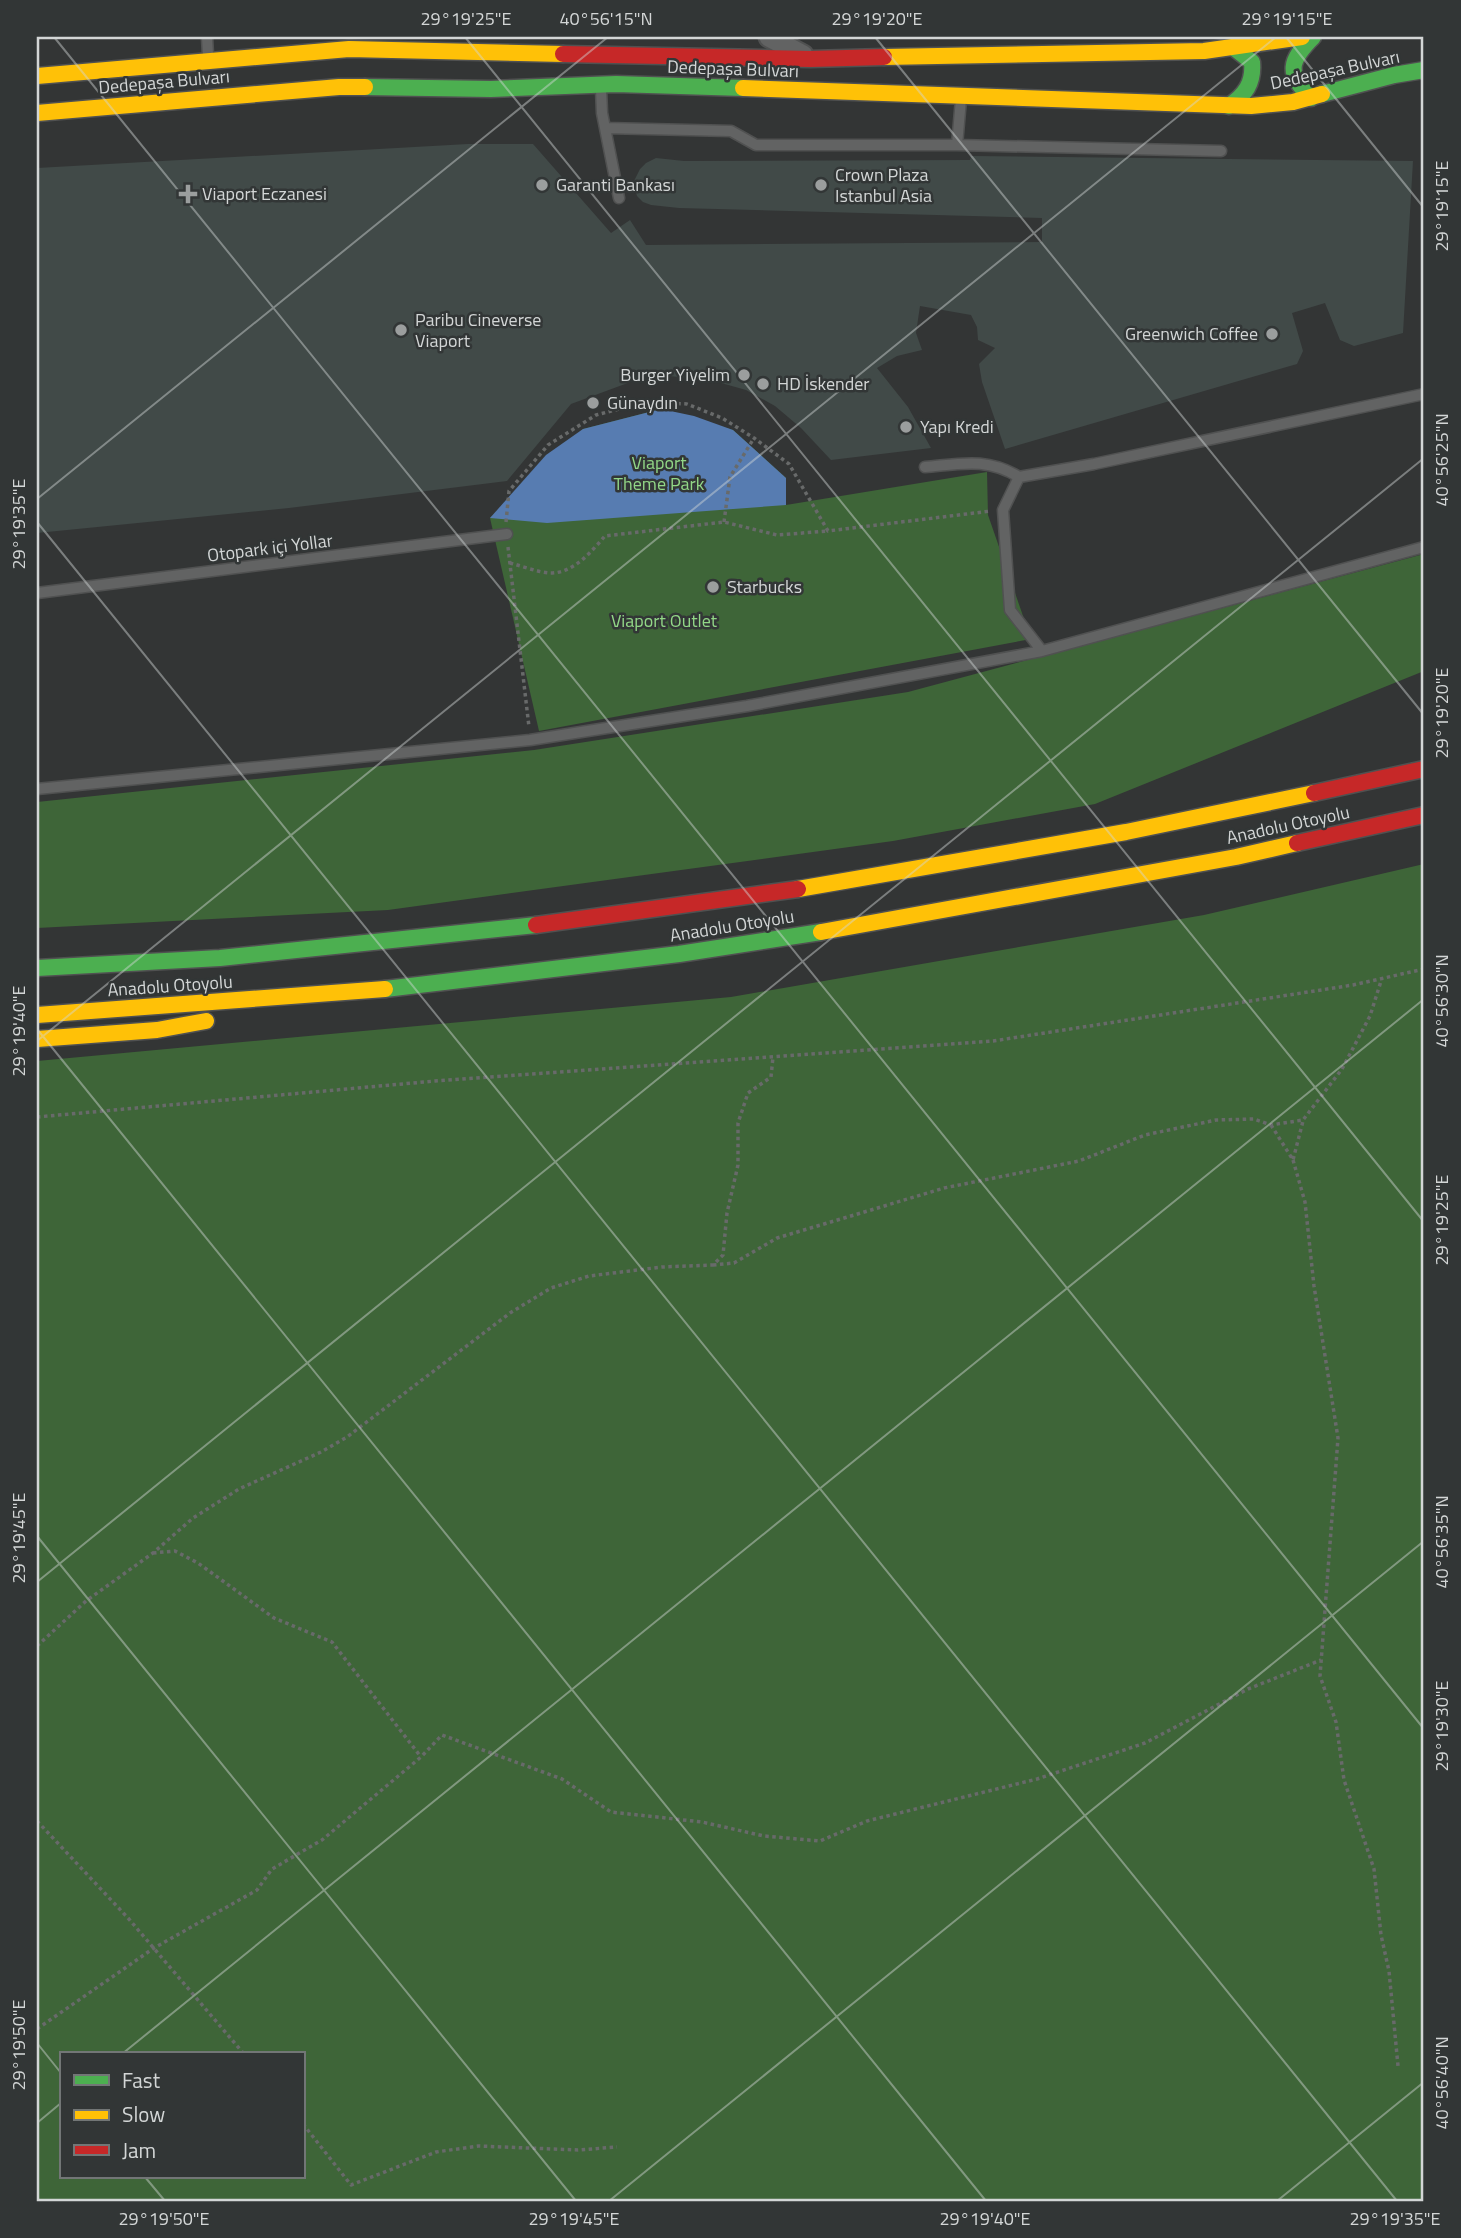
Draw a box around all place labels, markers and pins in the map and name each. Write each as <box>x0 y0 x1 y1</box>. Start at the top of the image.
place label: Crown Plaza Istanbul Asia <box>835 161 932 209</box>
place label: Garanti Bankası <box>556 171 675 198</box>
marker: Garanti Bankası <box>534 177 550 193</box>
marker: Crown Plaza Istanbul Asia <box>813 177 829 193</box>
place label: Viaport Eczanesi <box>202 180 327 207</box>
marker: Viaport Eczanesi <box>180 186 196 202</box>
place label: Paribu Cineverse Viaport <box>415 306 541 354</box>
place label: Greenwich Coffee <box>1125 320 1258 347</box>
marker: Paribu Cineverse Viaport <box>393 322 409 338</box>
marker: Greenwich Coffee <box>1264 326 1280 342</box>
place label: Burger Yiyelim <box>620 361 730 388</box>
marker: Burger Yiyelim <box>736 367 752 383</box>
place label: HD İskender <box>777 370 870 397</box>
marker: HD İskender <box>755 376 771 392</box>
place label: Günaydın <box>607 389 678 416</box>
marker: Günaydın <box>585 395 601 411</box>
place label: Yapı Kredi <box>920 413 994 440</box>
marker: Yapı Kredi <box>898 419 914 435</box>
place label: Starbucks <box>727 573 802 600</box>
marker: Starbucks <box>705 579 721 595</box>

